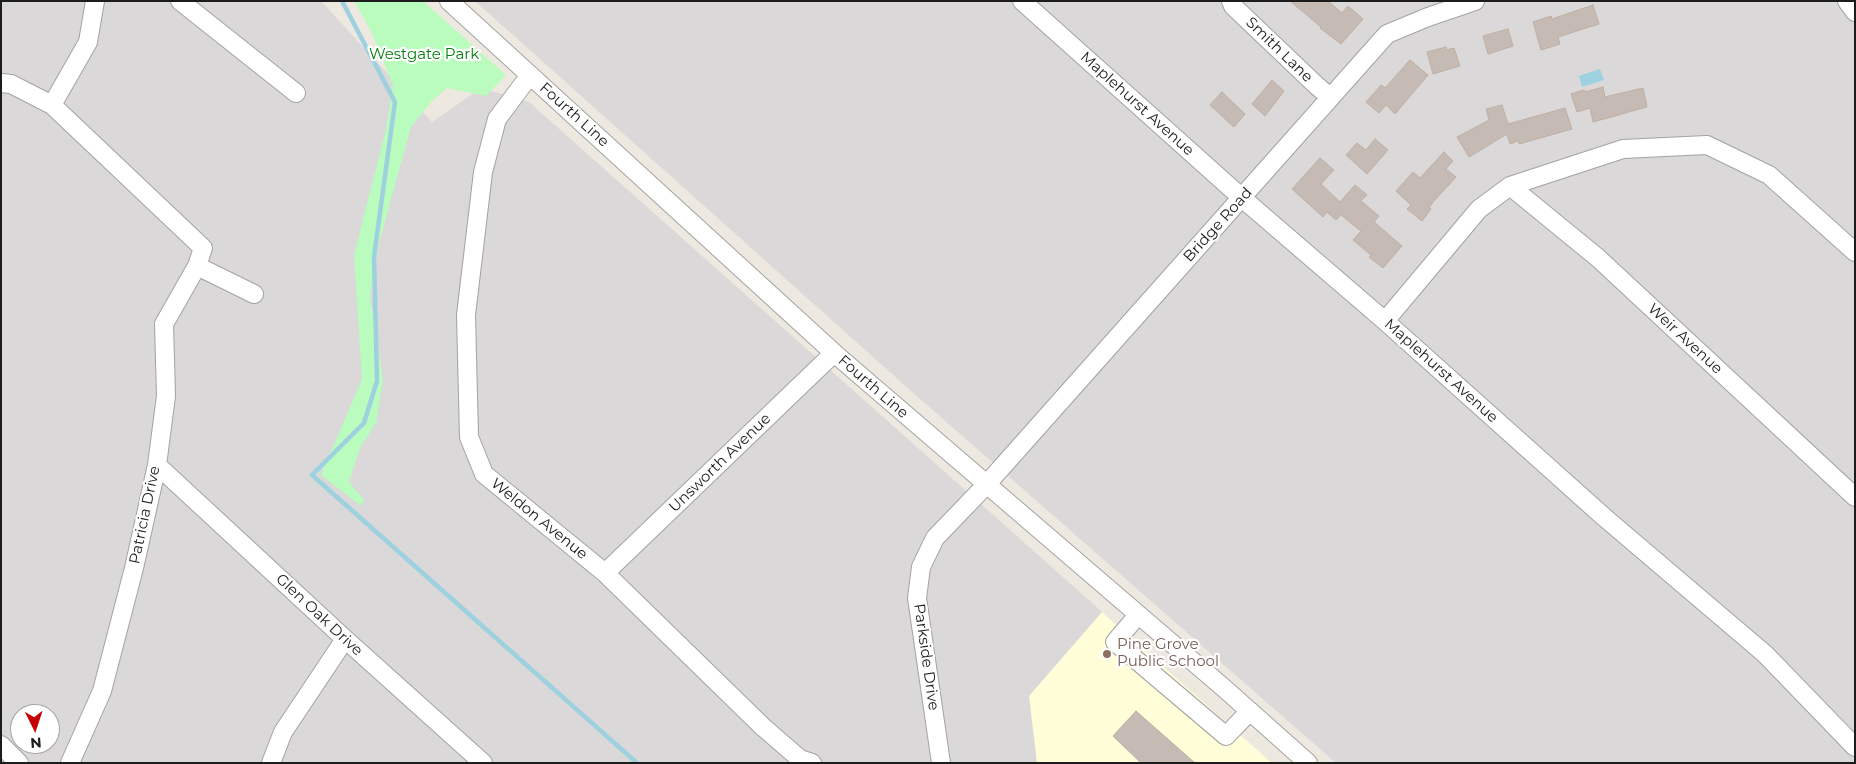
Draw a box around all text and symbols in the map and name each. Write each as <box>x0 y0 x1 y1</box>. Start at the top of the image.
street label: Smith Lane <box>1242 14 1316 86</box>
park label: Westgate Park <box>369 46 479 64</box>
street label: Maplehurst Avenue <box>1077 48 1197 160</box>
street label: Fourth Line <box>536 79 612 151</box>
street label: Bridge Road <box>1180 184 1256 266</box>
street label: Weir Avenue <box>1644 300 1726 378</box>
street label: Maplehurst Avenue <box>1381 315 1501 427</box>
street label: Fourth Line <box>834 352 912 422</box>
street label: Unsworth Avenue <box>665 410 775 516</box>
street label: Patricia Drive <box>126 464 164 566</box>
street label: Weldon Avenue <box>487 475 591 563</box>
street label: Glen Oak Drive <box>272 570 366 660</box>
street label: Parkside Drive <box>910 602 942 712</box>
place label: Pine Grove Public School <box>1117 636 1219 671</box>
marker: Pine Grove Public School <box>1101 648 1113 660</box>
north arrow <box>10 704 60 754</box>
text: N <box>30 734 42 752</box>

